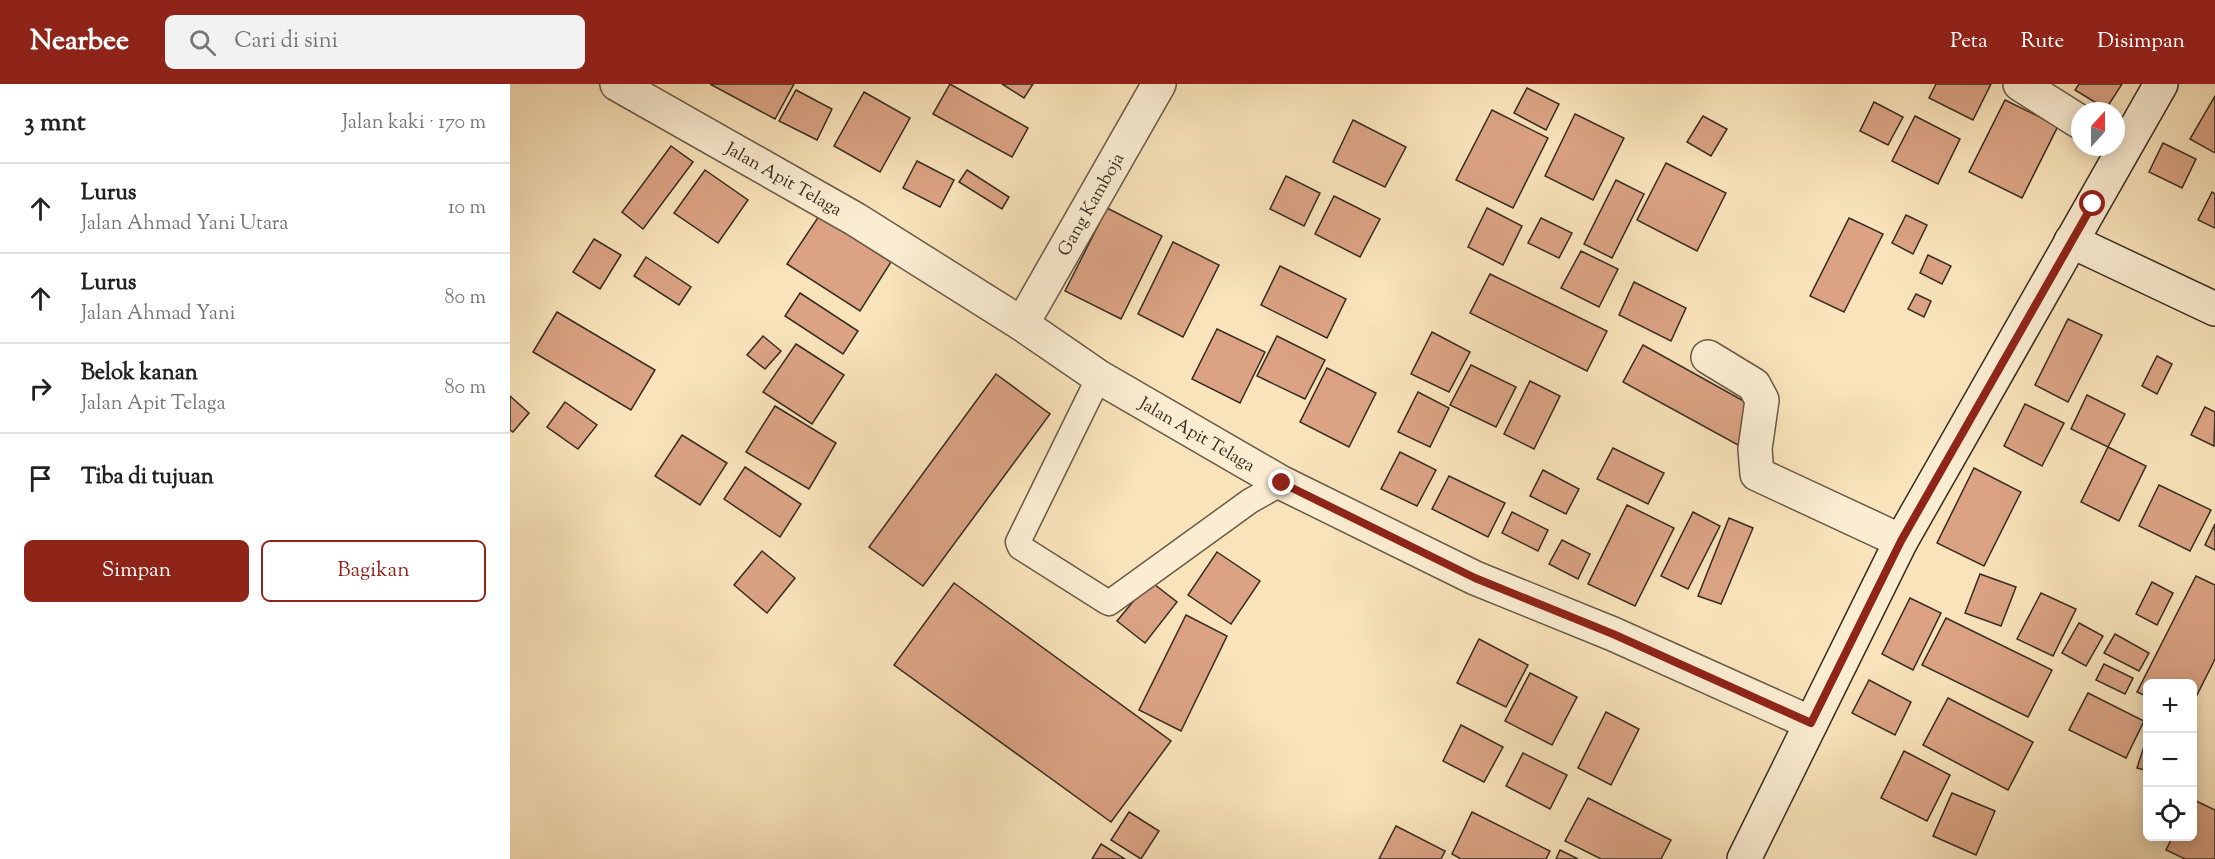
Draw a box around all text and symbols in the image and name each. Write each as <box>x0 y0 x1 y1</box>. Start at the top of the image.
search box <box>165 15 585 69</box>
text: Nearbee <box>30 22 129 62</box>
icon: search <box>186 26 219 59</box>
text: Cari di sini <box>234 26 338 58</box>
text: Peta <box>1950 27 1988 57</box>
text: Rute <box>2021 27 2064 57</box>
text: Disimpan <box>2097 27 2185 57</box>
north arrow <box>2071 102 2125 156</box>
text: 3 mnt <box>24 105 86 142</box>
text: Jalan kaki · 170 m <box>342 109 486 138</box>
street label: Jalan Apit Telaga <box>719 136 846 224</box>
street label: Gang Kamboja <box>1052 149 1132 262</box>
text: Lurus <box>81 178 137 210</box>
route start <box>2079 190 2105 216</box>
icon: ahead <box>24 192 57 225</box>
text: 10 m <box>448 194 486 223</box>
text: Jalan Ahmad Yani Utara <box>81 210 289 239</box>
text: Lurus <box>81 268 137 300</box>
icon: ahead <box>24 282 57 315</box>
text: 80 m <box>445 284 486 313</box>
text: Jalan Ahmad Yani <box>81 300 236 329</box>
text: Belok kanan <box>81 358 198 390</box>
icon: right <box>24 372 57 405</box>
text: 80 m <box>445 374 486 403</box>
text: Jalan Apit Telaga <box>81 390 226 419</box>
street label: Jalan Apit Telaga <box>1133 391 1259 480</box>
icon: arrive <box>24 462 57 495</box>
text: Tiba di tujuan <box>81 462 214 494</box>
route end <box>1268 469 1294 495</box>
button: Simpan <box>24 540 249 602</box>
button: Bagikan <box>261 540 486 602</box>
map controls <box>2143 679 2197 841</box>
button: + <box>2143 679 2197 733</box>
button: − <box>2143 733 2197 787</box>
button: locate <box>2143 787 2197 841</box>

